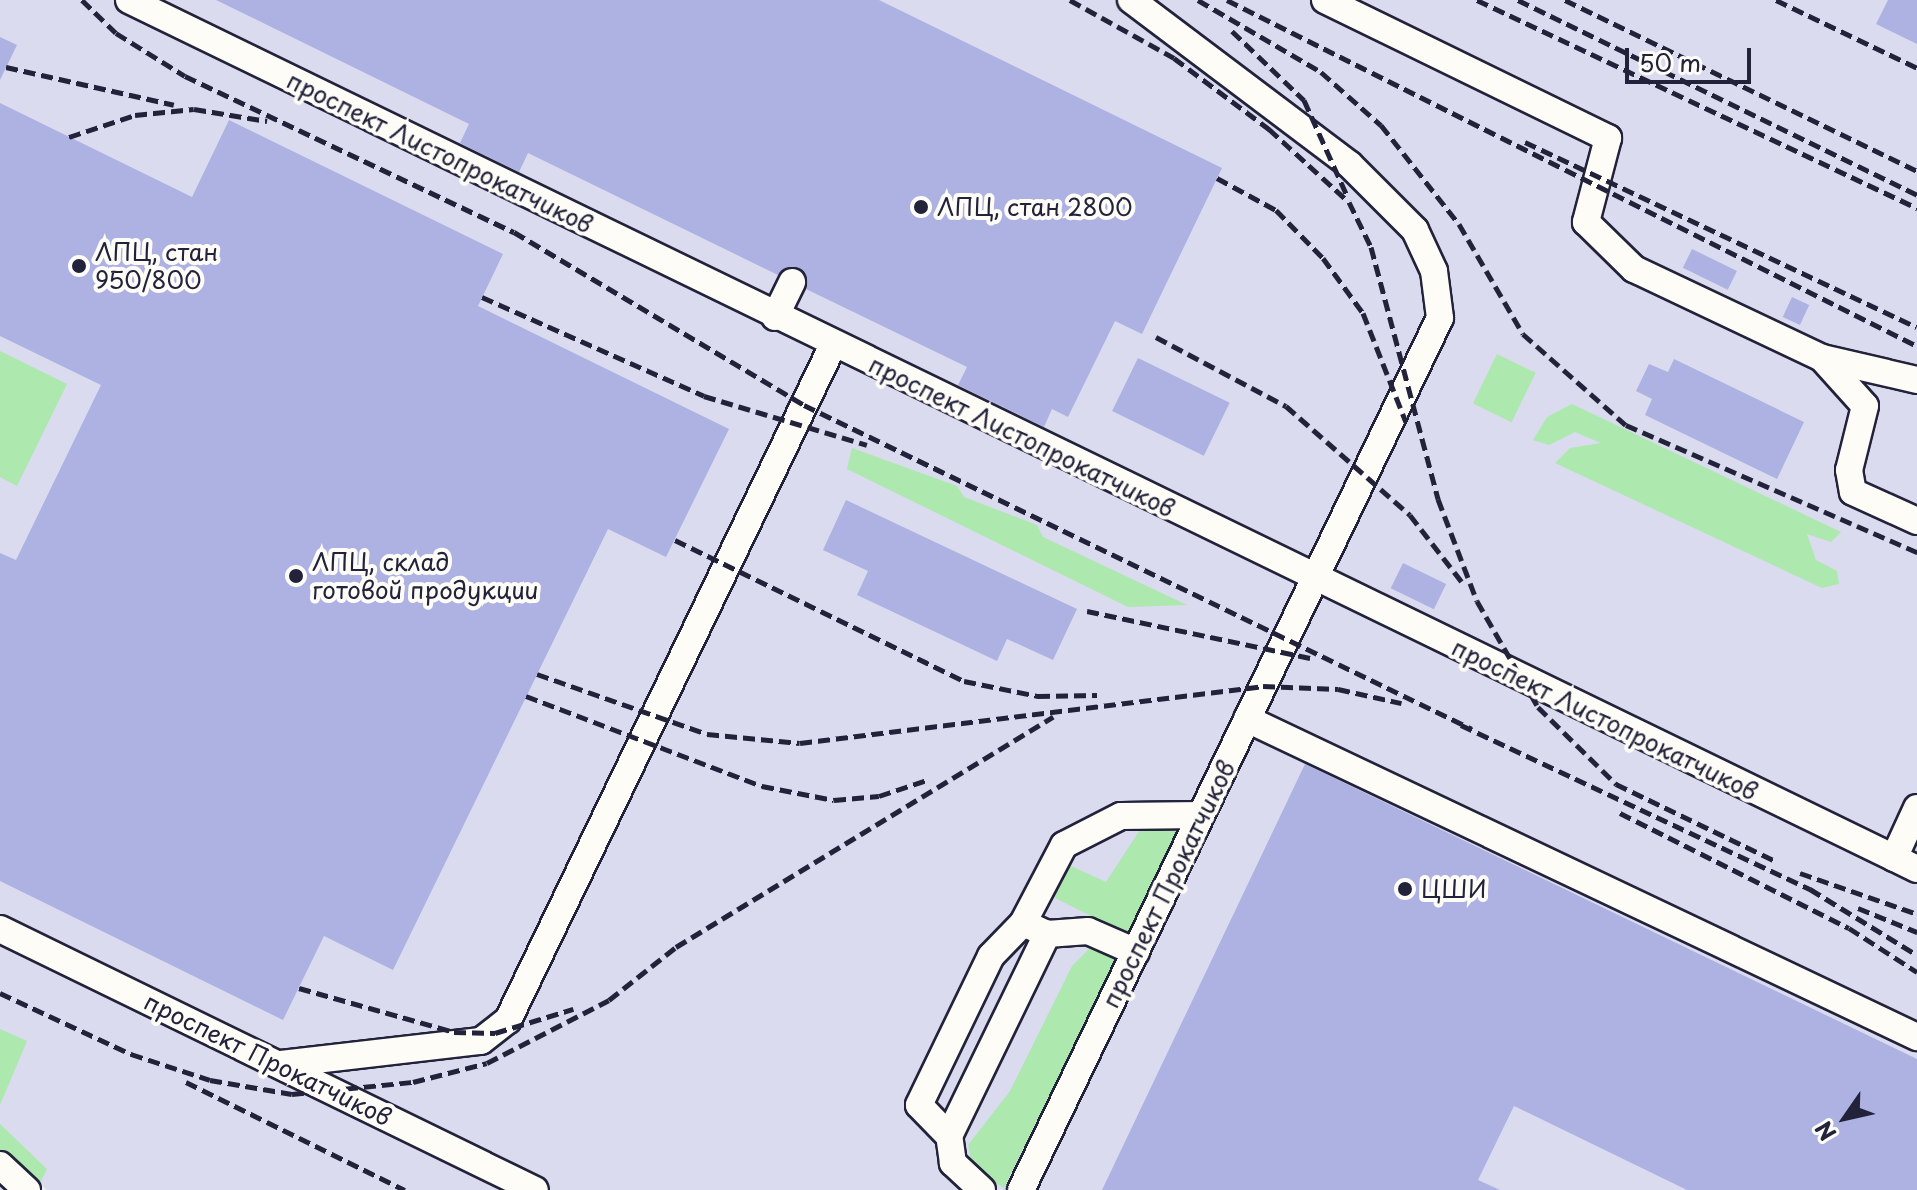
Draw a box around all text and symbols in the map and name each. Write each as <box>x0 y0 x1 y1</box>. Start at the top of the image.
scale bar <box>1629 32 1755 82</box>
text: 50 m <box>1639 44 1701 80</box>
street label: проспект Листопрокатчиков <box>282 65 598 239</box>
place label: ЛПЦ, стан 2800 <box>937 193 1134 221</box>
marker: ЛПЦ, стан 2800 <box>912 198 930 216</box>
place label: ЛПЦ, стан 950/800 <box>95 238 219 294</box>
marker: ЛПЦ, стан 950/800 <box>70 257 88 275</box>
street label: проспект Листопрокатчиков <box>864 349 1180 523</box>
place label: ЛПЦ, склад готовой продукции <box>312 548 539 604</box>
marker: ЛПЦ, склад готовой продукции <box>287 567 305 585</box>
street label: проспект Листопрокатчиков <box>1447 632 1763 806</box>
street label: проспект Прокатчиков <box>1095 755 1241 1013</box>
place label: ЦШИ <box>1421 875 1487 903</box>
marker: ЦШИ <box>1396 880 1414 898</box>
street label: проспект Прокатчиков <box>139 986 397 1132</box>
north arrow <box>1805 1078 1885 1158</box>
text: N <box>1806 1115 1843 1148</box>

